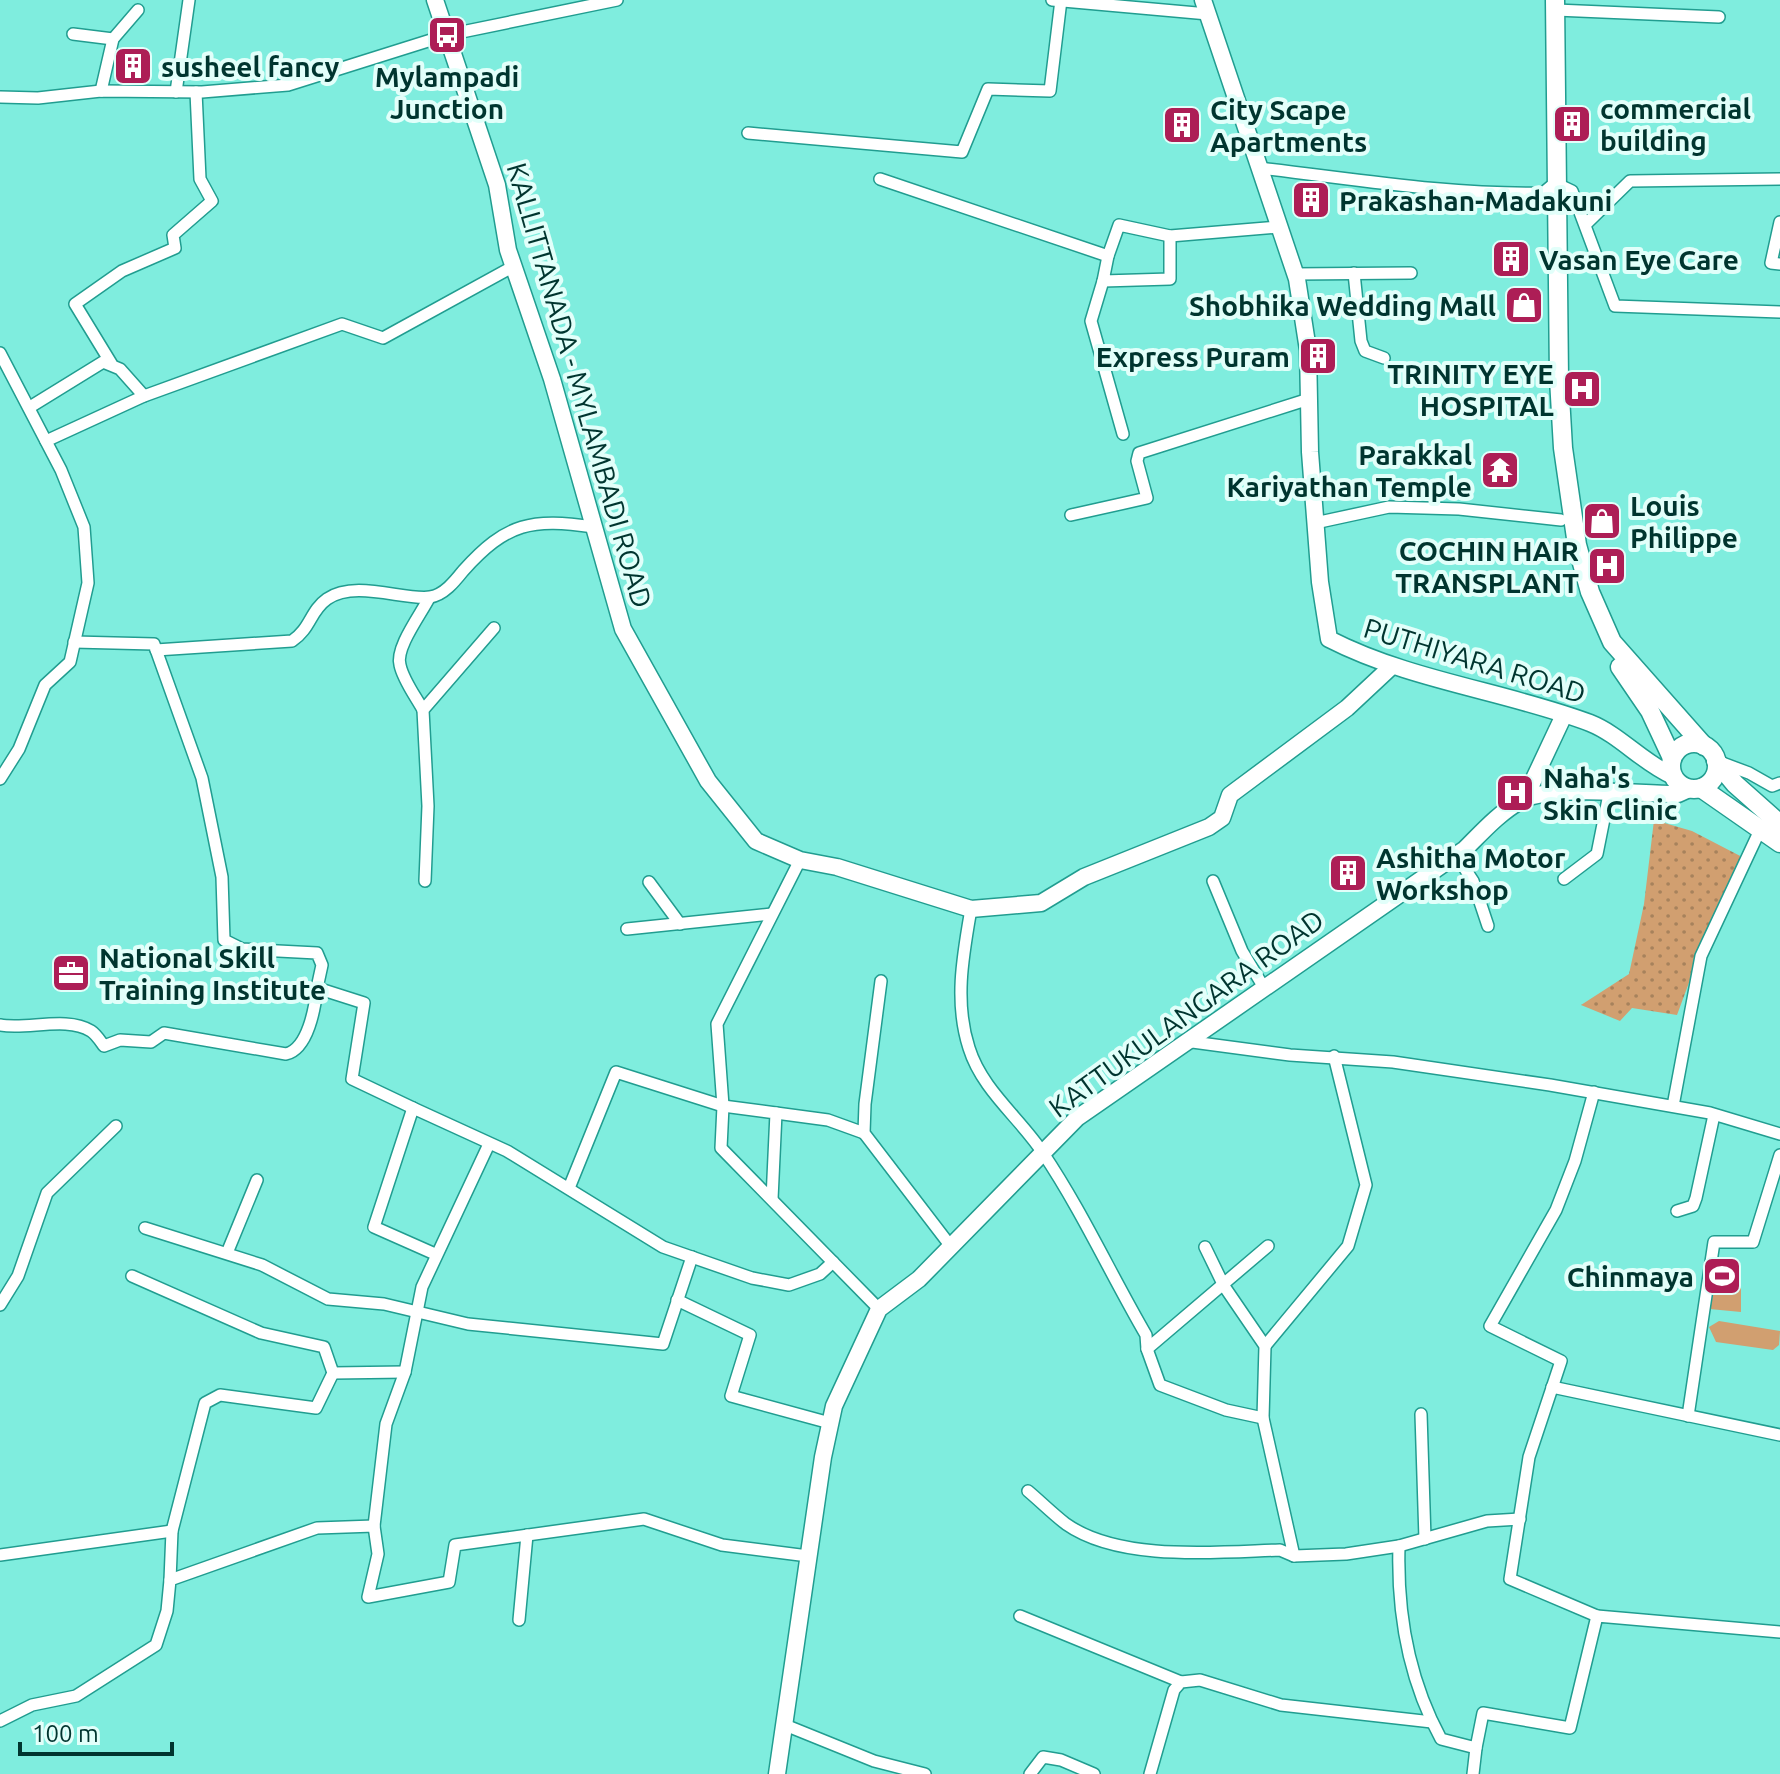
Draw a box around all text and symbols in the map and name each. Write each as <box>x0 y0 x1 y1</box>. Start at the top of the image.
bus stop icon: Mylampadi Junction <box>426 14 468 56</box>
building icon: susheel fancy <box>112 45 154 87</box>
place label: susheel fancy <box>161 51 340 82</box>
place label: Mylampadi Junction <box>375 61 519 124</box>
place label: commercial building <box>1600 93 1751 156</box>
place label: City Scape Apartments <box>1210 94 1367 157</box>
building icon: commercial building <box>1551 103 1593 145</box>
building icon: City Scape Apartments <box>1161 104 1203 146</box>
street label: KALLITTANADA - MYLAMBADI ROAD <box>502 159 658 611</box>
building icon: Prakashan-Madakuni <box>1290 179 1332 221</box>
place label: Prakashan-Madakuni <box>1339 185 1612 216</box>
building icon: Vasan Eye Care <box>1490 238 1532 280</box>
place label: Vasan Eye Care <box>1539 244 1739 275</box>
shop icon: Shobhika Wedding Mall <box>1503 284 1545 326</box>
place label: Shobhika Wedding Mall <box>1189 290 1496 321</box>
building icon: Express Puram <box>1297 335 1339 377</box>
place label: Express Puram <box>1096 341 1290 372</box>
place label: TRINITY EYE HOSPITAL <box>1387 358 1554 421</box>
hospital icon: TRINITY EYE HOSPITAL <box>1561 368 1603 410</box>
place label: Parakkal Kariyathan Temple <box>1226 439 1472 502</box>
temple icon: Parakkal Kariyathan Temple <box>1479 449 1521 491</box>
place label: Louis Philippe <box>1630 490 1738 553</box>
shop icon: Louis Philippe <box>1581 500 1623 542</box>
place label: COCHIN HAIR TRANSPLANT <box>1395 535 1579 598</box>
hospital icon: COCHIN HAIR TRANSPLANT <box>1586 545 1628 587</box>
street label: PUTHIYARA ROAD <box>1360 612 1590 708</box>
place label: Naha's Skin Clinic <box>1543 762 1678 825</box>
hospital icon: Naha's Skin Clinic <box>1494 772 1536 814</box>
place label: Ashitha Motor Workshop <box>1376 842 1566 905</box>
building icon: Ashitha Motor Workshop <box>1327 852 1369 894</box>
street label: KATTUKULANGARA ROAD <box>1043 903 1329 1123</box>
place label: National Skill Training Institute <box>99 942 326 1005</box>
office icon: National Skill Training Institute <box>50 952 92 994</box>
sports icon: Chinmaya <box>1701 1255 1743 1297</box>
place label: Chinmaya <box>1567 1261 1694 1292</box>
scale bar <box>20 1706 172 1756</box>
text: 100 m <box>32 1720 99 1747</box>

